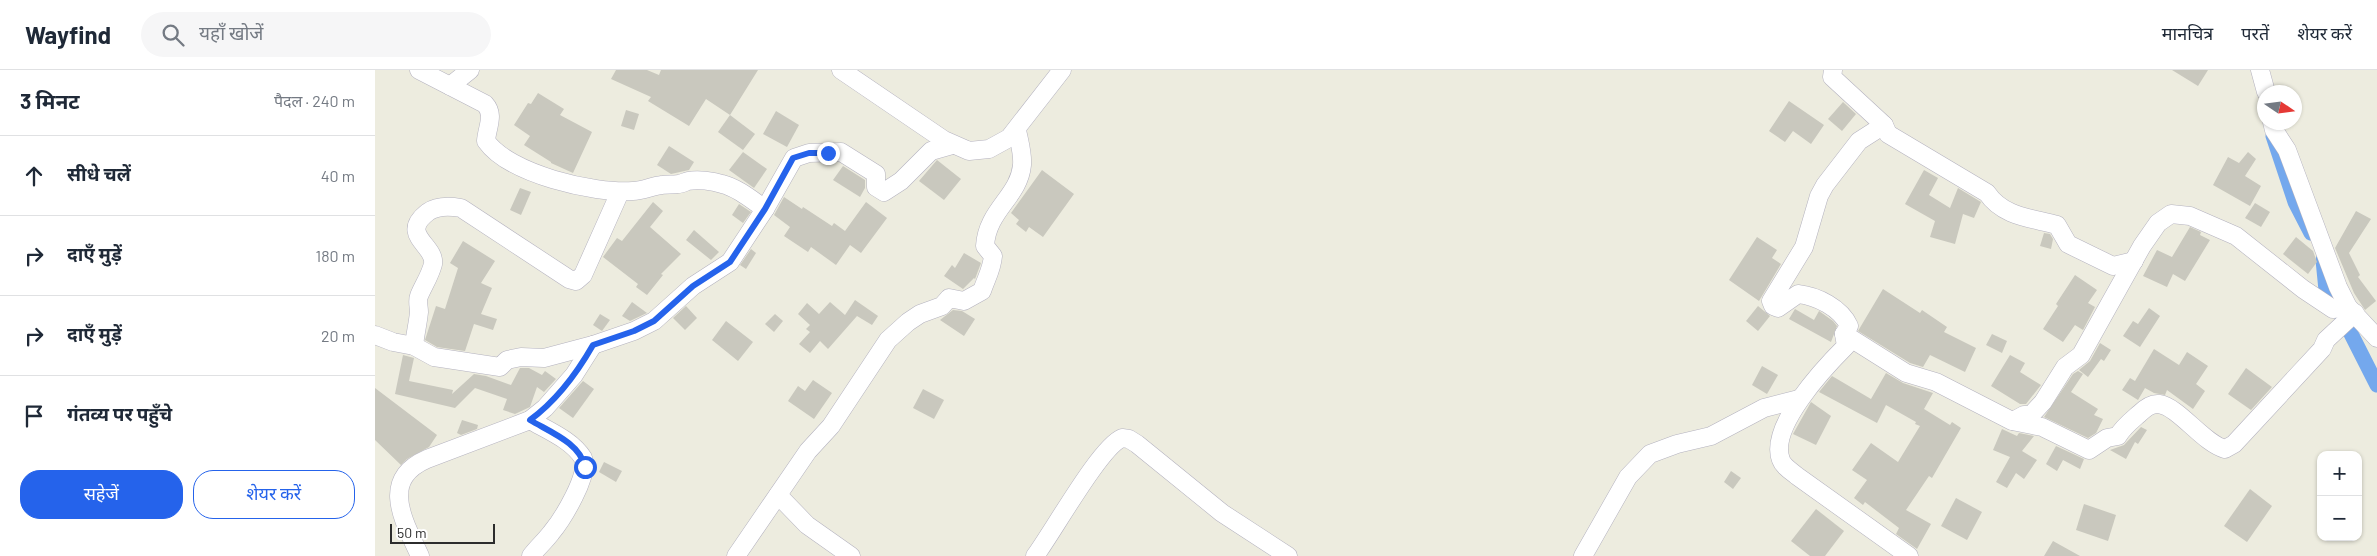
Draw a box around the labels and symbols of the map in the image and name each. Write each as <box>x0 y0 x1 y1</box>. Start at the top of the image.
north arrow <box>2257 85 2302 130</box>
route end <box>817 142 840 165</box>
route start <box>574 456 597 479</box>
scale bar <box>390 521 495 544</box>

